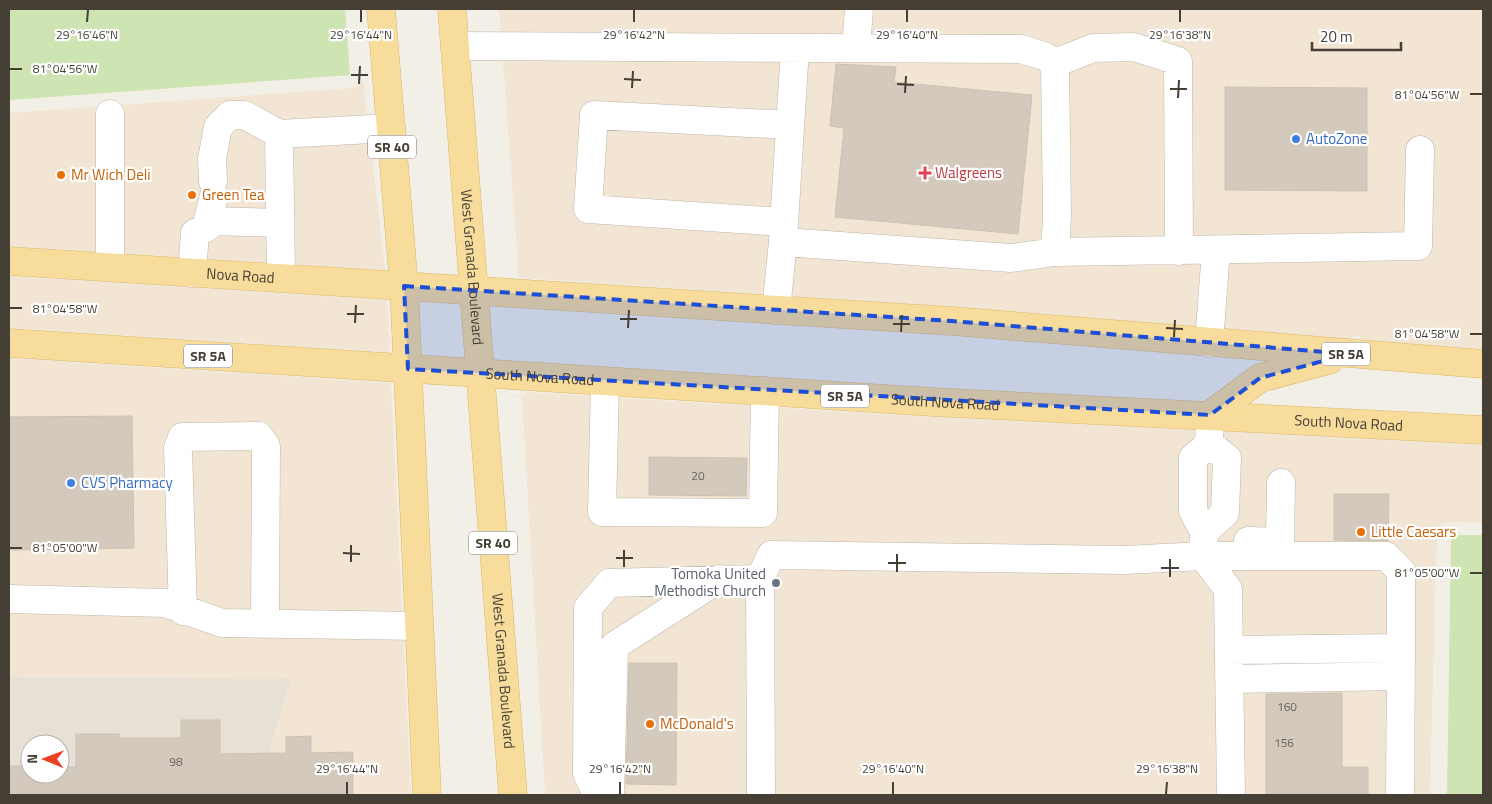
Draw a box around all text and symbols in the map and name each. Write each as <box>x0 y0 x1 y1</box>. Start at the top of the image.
scale bar <box>1312 20 1401 52</box>
text: 29°16'46"N <box>56 25 118 44</box>
text: 29°16'44"N <box>330 25 392 44</box>
text: 29°16'42"N <box>603 25 665 44</box>
text: 29°16'40"N <box>876 25 938 44</box>
text: 29°16'38"N <box>1149 25 1211 44</box>
text: 20 m <box>1320 25 1353 48</box>
text: 81°04'56"W <box>33 59 98 78</box>
text: 81°04'56"W <box>1395 85 1460 104</box>
place label: AutoZone <box>1306 127 1367 150</box>
marker: AutoZone <box>1290 133 1302 145</box>
road number: SR 40 <box>368 136 416 158</box>
place label: Walgreens <box>935 161 1002 184</box>
place label: Mr Wich Deli <box>71 163 151 186</box>
marker: Walgreens <box>919 167 931 179</box>
marker: Mr Wich Deli <box>55 169 67 181</box>
place label: Green Tea <box>202 183 265 206</box>
street label: West Granada Boulevard <box>455 188 490 346</box>
marker: Green Tea <box>186 189 198 201</box>
street label: Nova Road <box>206 262 275 289</box>
text: 81°04'58"W <box>33 299 98 318</box>
text: 81°04'58"W <box>1395 324 1460 343</box>
road number: SR 5A <box>1322 342 1370 366</box>
road number: SR 5A <box>184 344 232 368</box>
street label: South Nova Road <box>485 361 595 391</box>
road number: SR 5A <box>821 384 869 408</box>
street label: South Nova Road <box>890 387 1000 416</box>
street label: South Nova Road <box>1294 408 1404 437</box>
house number: 20 <box>691 466 705 485</box>
place label: CVS Pharmacy <box>81 471 173 494</box>
marker: CVS Pharmacy <box>65 477 77 489</box>
place label: Little Caesars <box>1371 520 1456 543</box>
marker: Little Caesars <box>1355 526 1367 538</box>
road number: SR 40 <box>469 532 517 554</box>
text: 81°05'00"W <box>33 538 98 557</box>
place label: Tomoka United Methodist Church <box>654 562 766 602</box>
text: 81°05'00"W <box>1395 563 1460 582</box>
marker: Tomoka United Methodist Church <box>770 577 782 589</box>
street label: West Granada Boulevard <box>486 592 521 750</box>
house number: 160 <box>1277 697 1297 716</box>
place label: McDonald's <box>660 712 734 735</box>
marker: McDonald's <box>644 718 656 730</box>
house number: 156 <box>1274 733 1294 752</box>
north arrow <box>20 734 70 784</box>
house number: 98 <box>169 752 183 771</box>
text: N <box>21 754 42 764</box>
text: 29°16'44"N <box>316 759 378 778</box>
text: 29°16'42"N <box>589 759 651 778</box>
text: 29°16'40"N <box>862 759 924 778</box>
text: 29°16'38"N <box>1136 759 1198 778</box>

